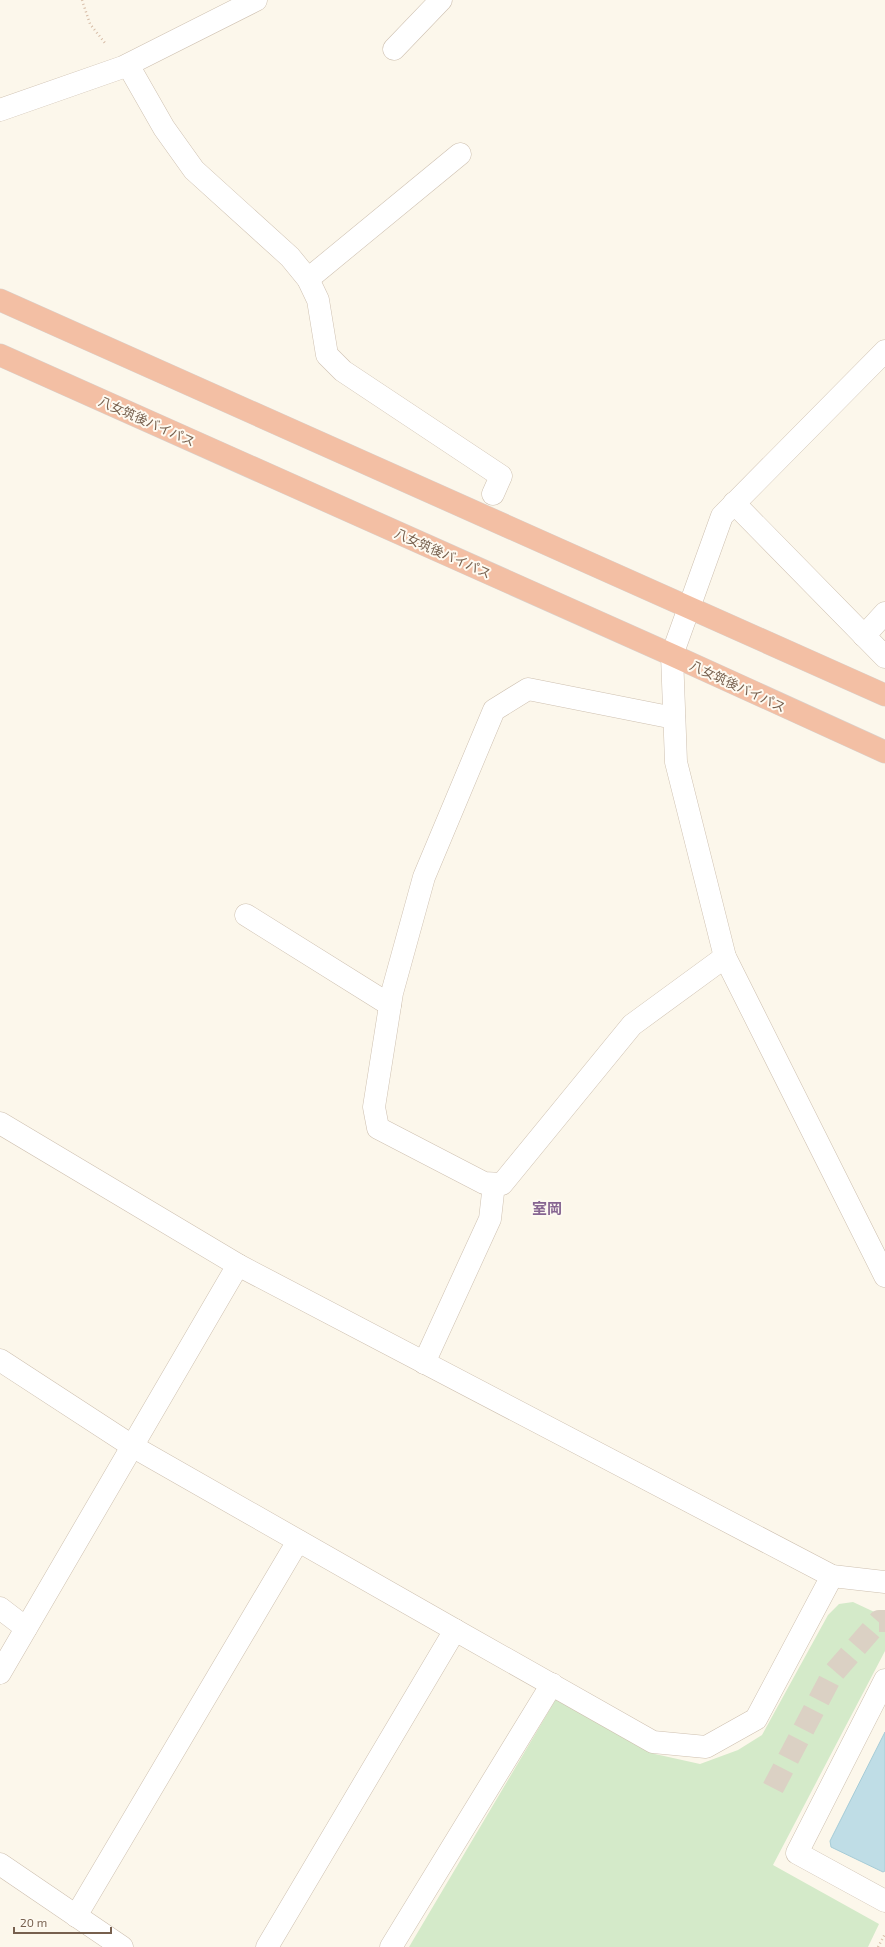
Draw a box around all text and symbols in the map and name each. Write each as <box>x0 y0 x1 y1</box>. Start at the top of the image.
street label: 八女筑後バイパス <box>96 393 198 449</box>
street label: 八女筑後バイパス <box>392 525 494 581</box>
street label: 八女筑後バイパス <box>688 657 788 715</box>
district label: 室岡 <box>532 1199 562 1217</box>
scale bar <box>14 1909 111 1935</box>
text: 20 m <box>20 1915 47 1929</box>

